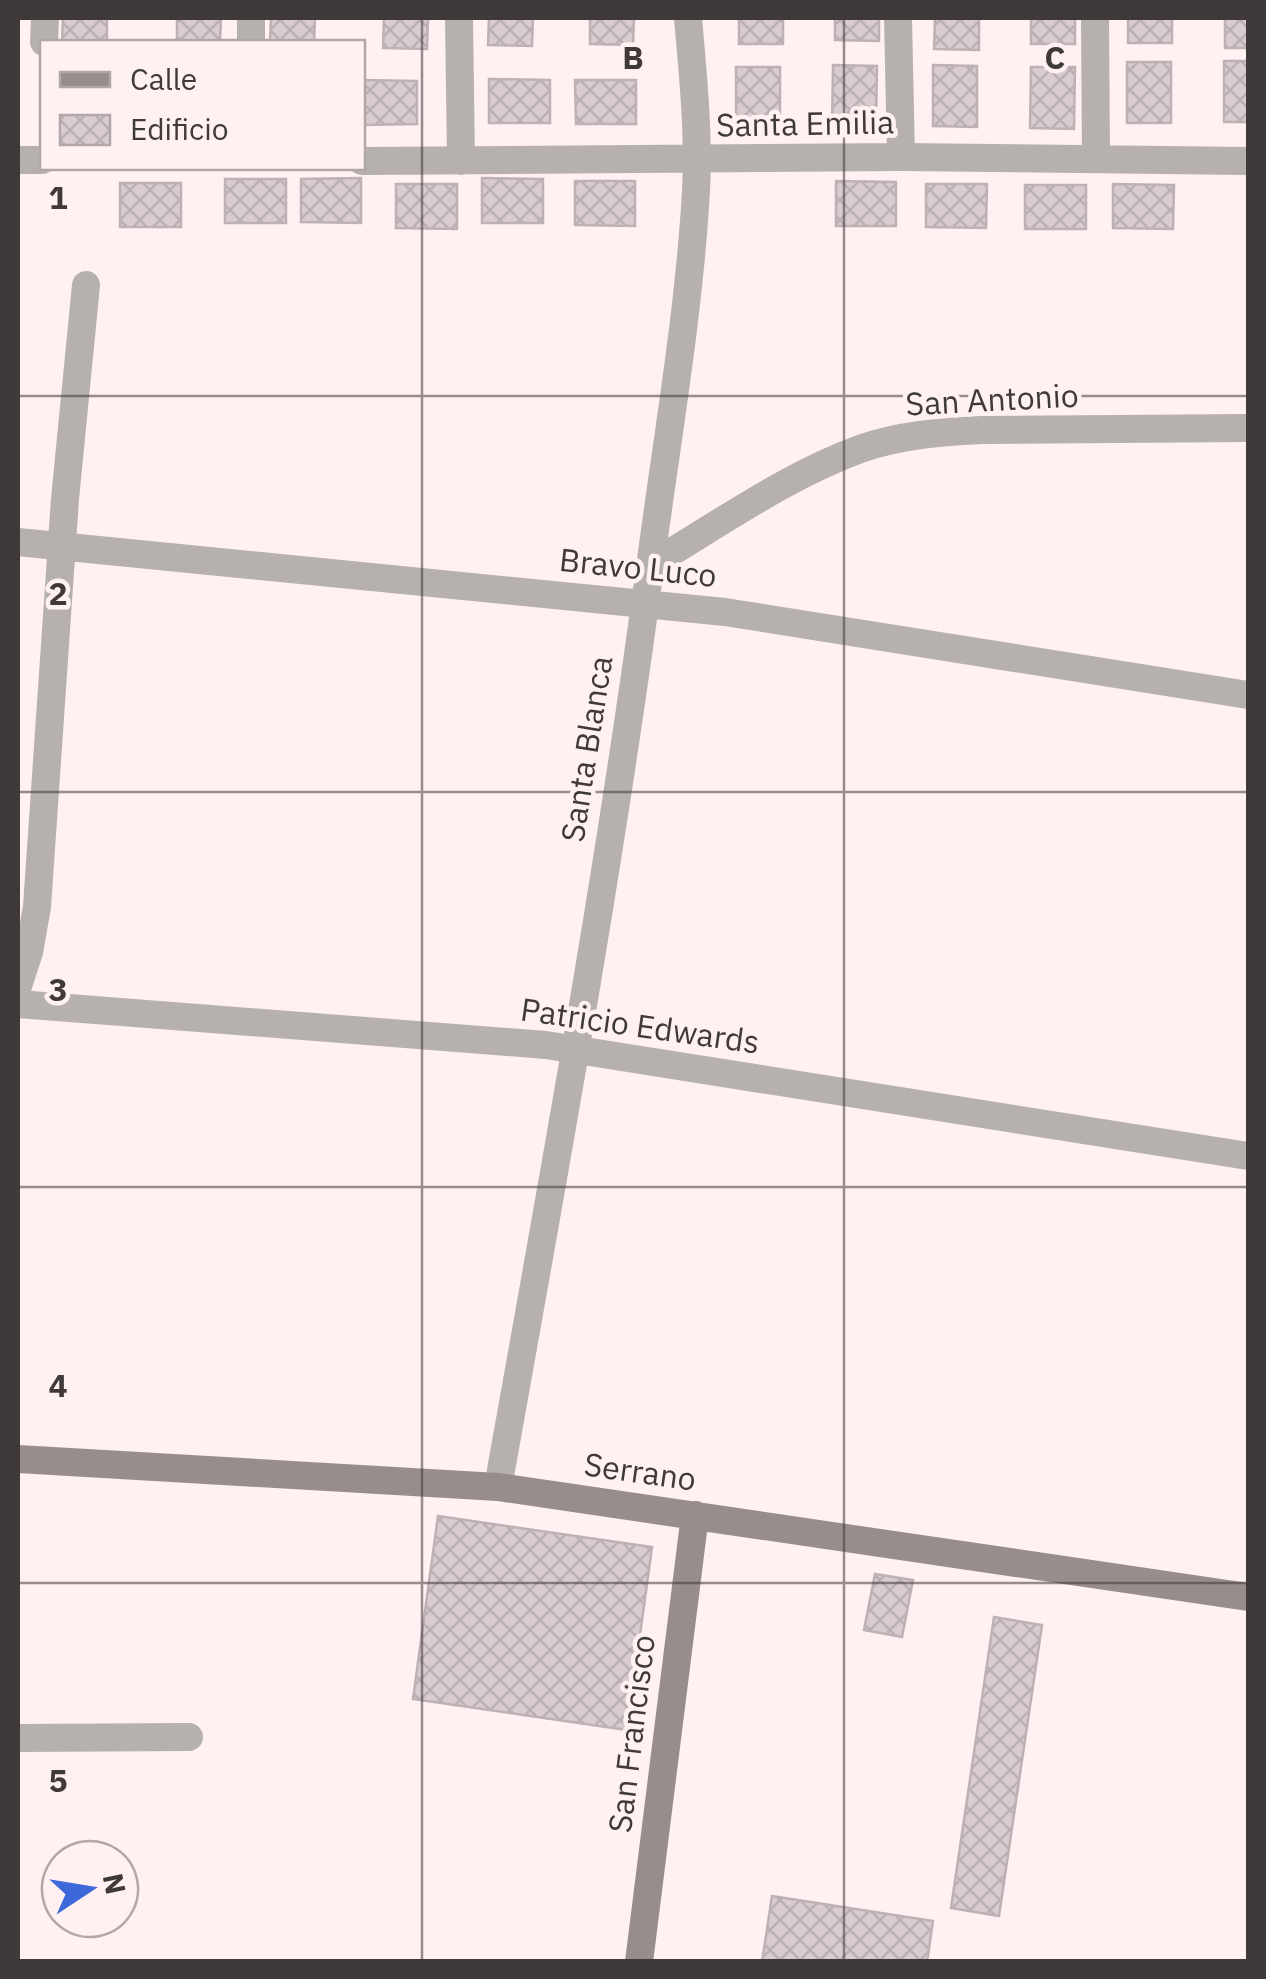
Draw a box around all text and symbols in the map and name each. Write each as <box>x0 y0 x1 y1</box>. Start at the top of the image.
text: B <box>622 36 644 78</box>
text: C <box>1045 36 1065 78</box>
legend <box>40 40 365 170</box>
text: Calle <box>130 59 197 98</box>
street label: Santa Emilia <box>716 100 894 146</box>
text: Edificio <box>130 109 229 148</box>
text: 1 <box>48 176 68 218</box>
street label: San Antonio <box>904 373 1080 425</box>
street label: Bravo Luco <box>557 538 719 596</box>
text: 2 <box>48 572 68 614</box>
street label: Santa Blanca <box>551 653 621 845</box>
text: 3 <box>48 968 68 1010</box>
street label: Patricio Edwards <box>518 987 762 1063</box>
text: 4 <box>48 1364 68 1406</box>
street label: Serrano <box>581 1442 699 1500</box>
street label: San Francisco <box>598 1633 664 1835</box>
text: 5 <box>48 1759 68 1801</box>
north arrow <box>40 1839 140 1939</box>
text: N <box>95 1870 135 1897</box>

